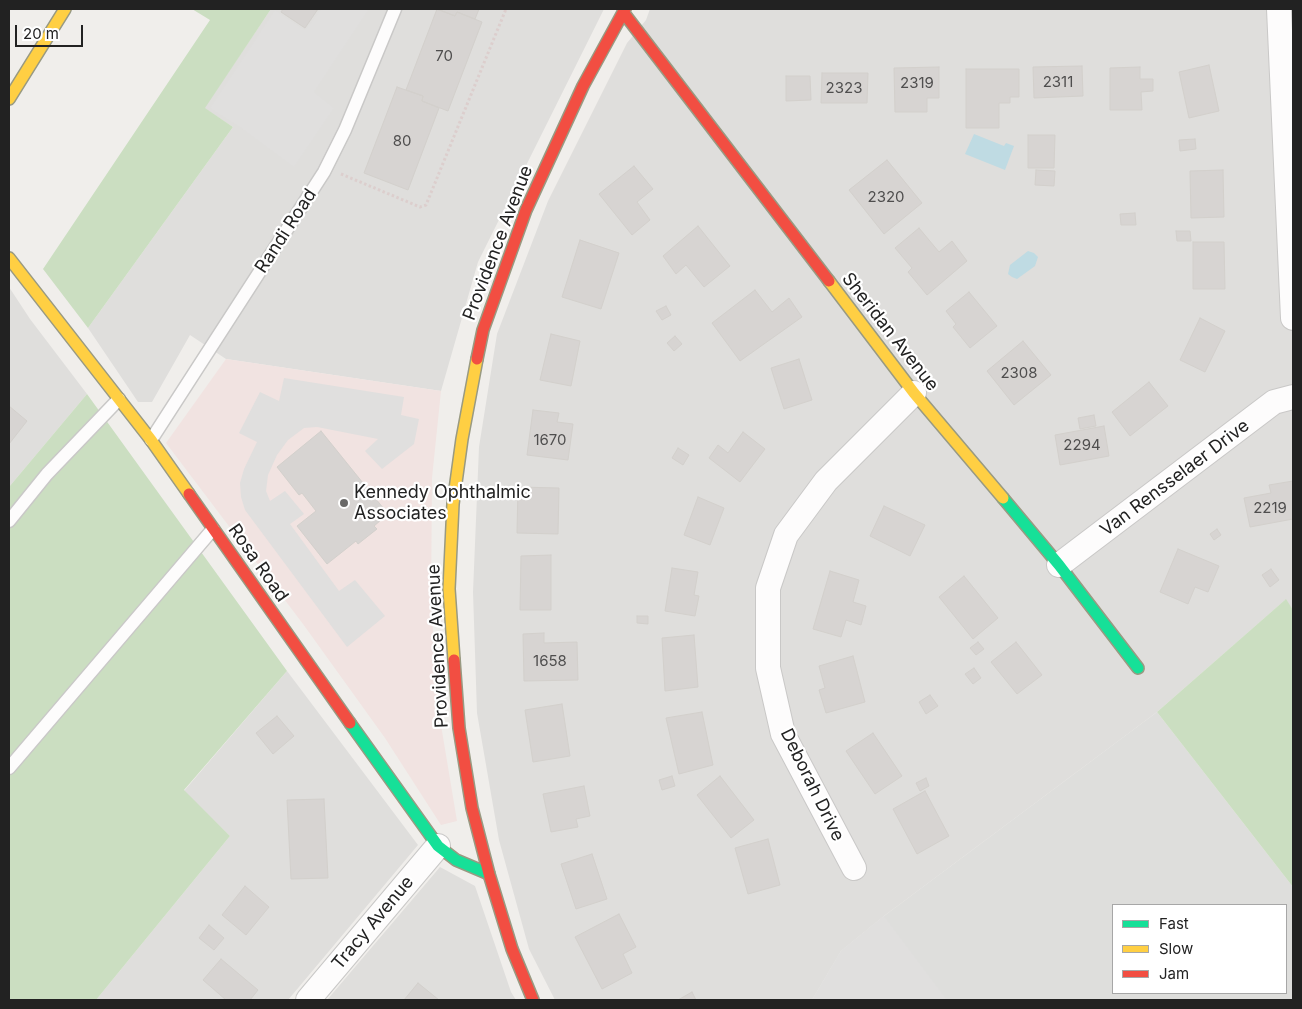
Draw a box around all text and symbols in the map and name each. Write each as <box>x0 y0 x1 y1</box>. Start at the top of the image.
scale bar <box>18 15 85 47</box>
text: 20 m <box>23 24 59 43</box>
house number: 70 <box>435 47 453 65</box>
house number: 2311 <box>1043 73 1073 91</box>
house number: 2319 <box>900 74 934 92</box>
house number: 2323 <box>826 79 862 97</box>
house number: 80 <box>393 132 411 150</box>
street label: Providence Avenue <box>459 163 537 323</box>
street label: Randi Road <box>251 185 321 277</box>
house number: 2320 <box>867 188 905 206</box>
street label: Sheridan Avenue <box>837 269 943 395</box>
house number: 2308 <box>1000 364 1038 382</box>
street label: Van Rensselaer Drive <box>1096 415 1254 541</box>
house number: 1670 <box>533 431 567 449</box>
house number: 2294 <box>1063 436 1101 454</box>
place label: Kennedy Ophthalmic Associates <box>354 482 531 524</box>
marker: Kennedy Ophthalmic Associates <box>338 497 350 509</box>
house number: 2219 <box>1253 499 1287 517</box>
street label: Rosa Road <box>223 520 293 606</box>
street label: Providence Avenue <box>423 563 453 729</box>
house number: 1658 <box>533 652 567 670</box>
street label: Deborah Drive <box>775 725 849 845</box>
street label: Tracy Avenue <box>328 872 418 974</box>
legend <box>1112 904 1287 994</box>
text: Fast <box>1159 914 1189 933</box>
text: Slow <box>1159 939 1193 958</box>
text: Jam <box>1159 964 1189 983</box>

